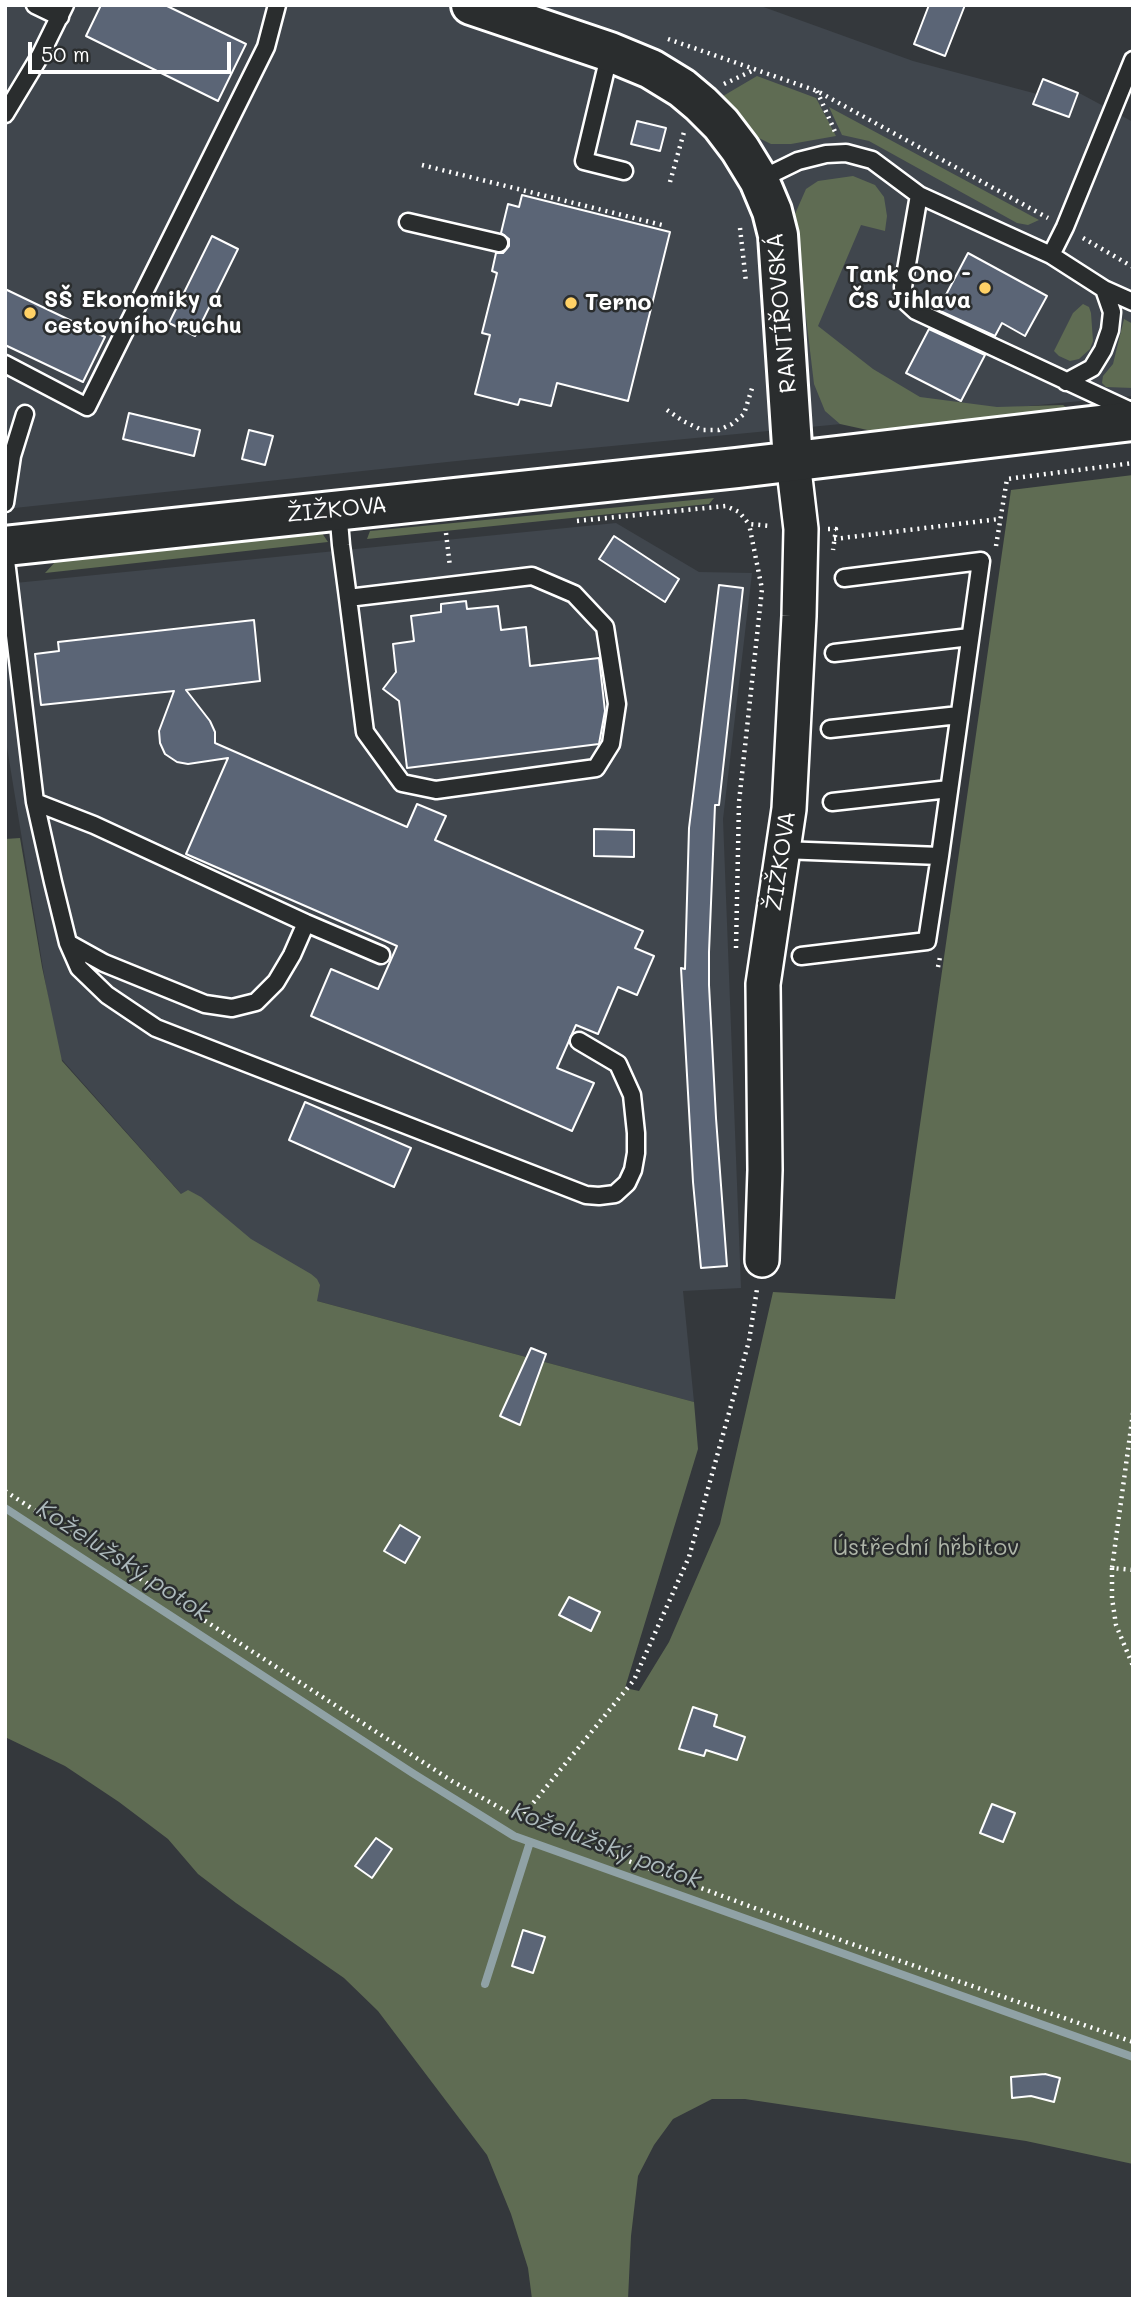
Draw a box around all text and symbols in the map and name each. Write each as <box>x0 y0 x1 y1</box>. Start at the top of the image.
scale bar <box>32 28 234 72</box>
text: 50 m <box>41 40 90 67</box>
street label: RANTÍŘOVSKÁ <box>761 232 803 394</box>
place label: Tank Ono - ČS Jihlava <box>846 261 971 315</box>
marker: Tank Ono - ČS Jihlava <box>977 280 993 296</box>
place label: SŠ Ekonomiky a cestovního ruchu <box>44 286 242 340</box>
place label: Terno <box>585 289 651 317</box>
marker: Terno <box>563 295 579 311</box>
marker: SŠ Ekonomiky a cestovního ruchu <box>22 305 38 321</box>
street label: ŽIŽKOVA <box>286 491 388 529</box>
street label: ŽIŽKOVA <box>760 809 802 913</box>
water label: Koželužský potok <box>31 1494 215 1628</box>
park label: Ústřední hřbitov <box>833 1534 1019 1562</box>
water label: Koželužský potok <box>507 1797 705 1895</box>

